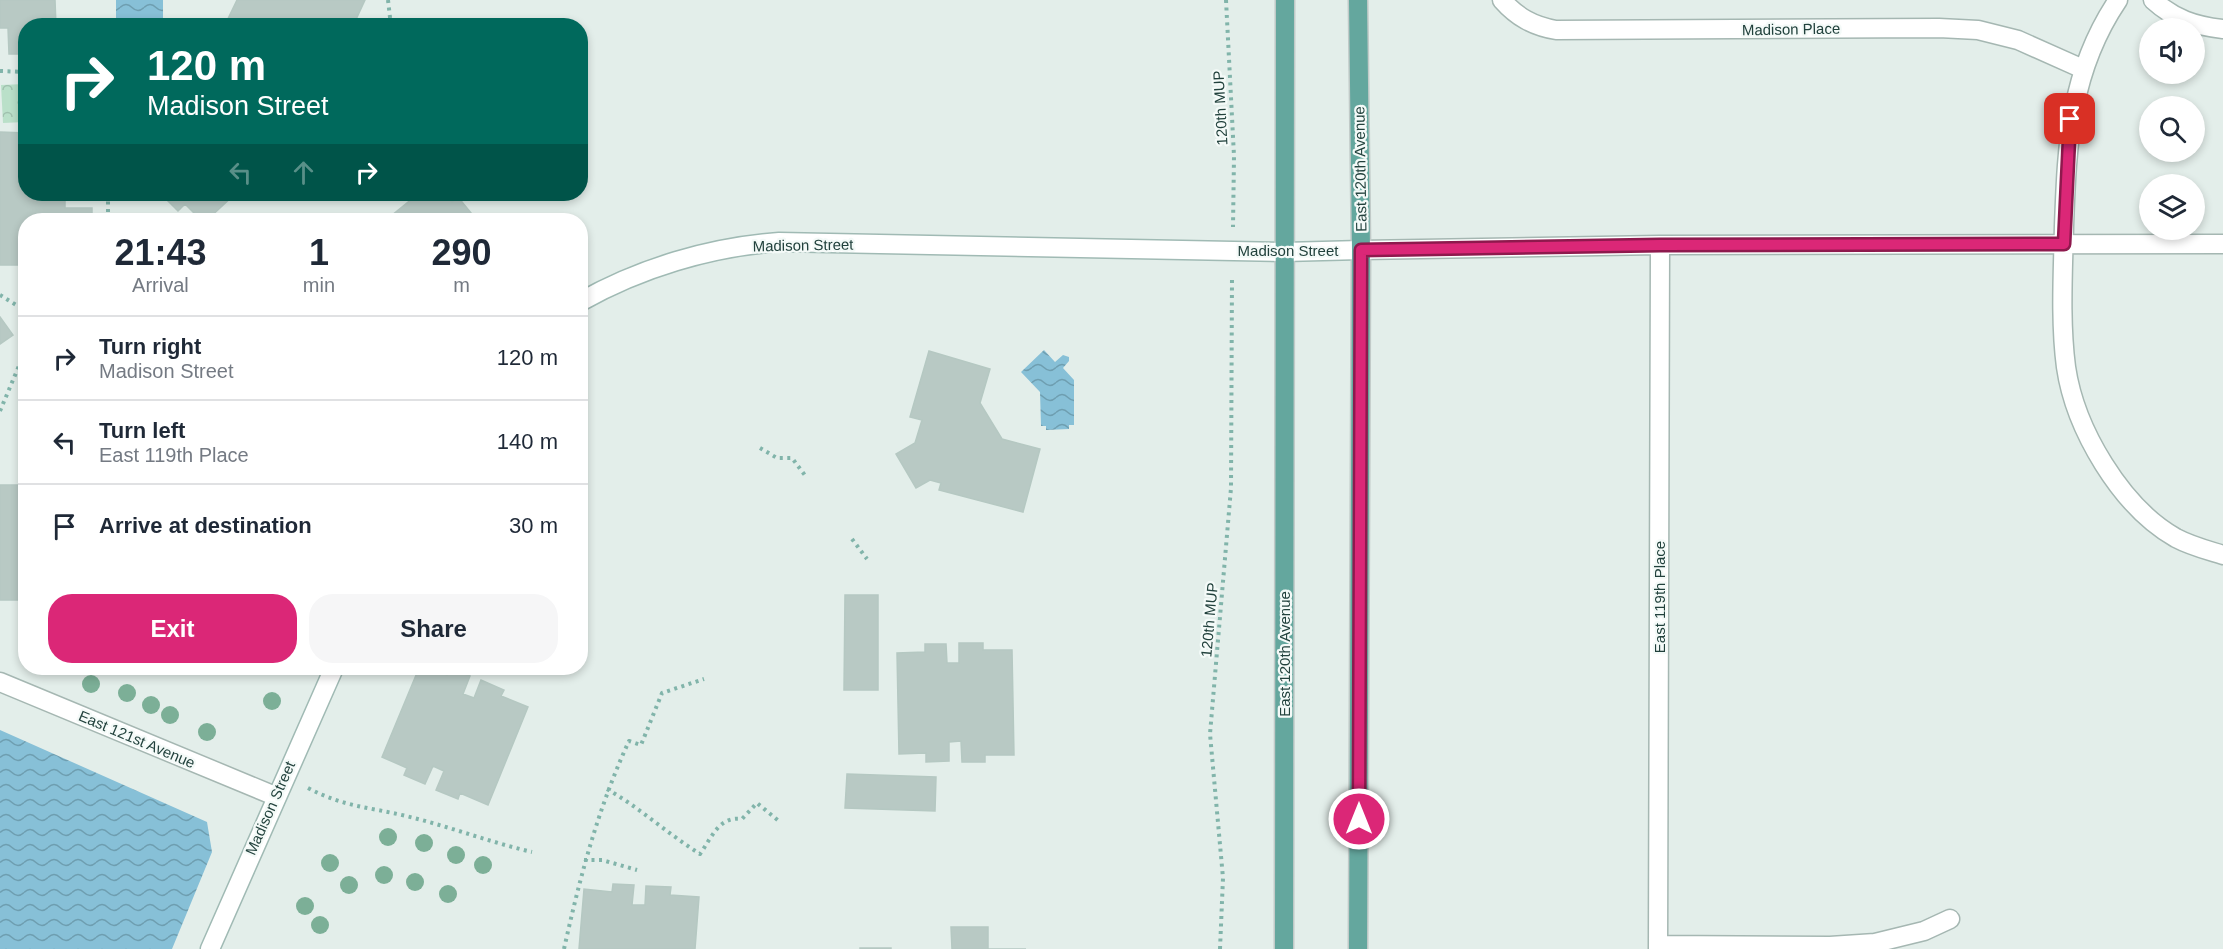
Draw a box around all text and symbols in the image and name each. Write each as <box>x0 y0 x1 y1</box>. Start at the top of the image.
map controls <box>2139 18 2205 240</box>
button: sound <box>2139 18 2205 84</box>
street label: Madison Place <box>1742 20 1840 38</box>
icon: right <box>48 42 126 120</box>
text: 120 m <box>147 42 266 89</box>
street label: 120th MUP <box>1210 70 1230 146</box>
text: Madison Street <box>147 91 329 121</box>
pin <box>2044 93 2095 144</box>
button: search <box>2139 96 2205 162</box>
icon: arrive <box>2053 102 2086 135</box>
street label: East 120th Avenue <box>1350 106 1370 232</box>
icon: left <box>224 156 257 189</box>
icon: ahead <box>287 156 320 189</box>
icon: right <box>350 156 383 189</box>
button: layers <box>2139 174 2205 240</box>
text: 21:43 <box>114 232 206 273</box>
text: 1 <box>309 232 329 273</box>
text: 290 <box>431 232 492 273</box>
street label: Madison Street <box>752 236 854 254</box>
street label: Madison Street <box>1238 242 1339 259</box>
text: Arrival <box>132 274 189 296</box>
text: min <box>303 274 335 296</box>
text: m <box>453 274 470 296</box>
text: Turn right <box>99 334 201 359</box>
icon: right <box>48 342 81 375</box>
text: 120 m <box>497 345 558 370</box>
text: Madison Street <box>99 360 234 382</box>
text: Turn left <box>99 418 185 443</box>
icon: left <box>48 426 81 459</box>
text: 140 m <box>497 429 558 454</box>
text: East 119th Place <box>99 444 249 466</box>
icon: arrive <box>48 510 81 543</box>
text: Arrive at destination <box>99 513 312 538</box>
text: 30 m <box>509 513 558 538</box>
street label: East 119th Place <box>1651 541 1668 653</box>
street label: 120th MUP <box>1197 582 1221 658</box>
street label: East 120th Avenue <box>1276 591 1293 717</box>
button: Exit <box>48 594 297 663</box>
button: Share <box>309 594 558 663</box>
street label: East 121st Avenue <box>76 707 198 771</box>
street label: Madison Street <box>242 758 299 858</box>
position arrow <box>1327 787 1391 851</box>

